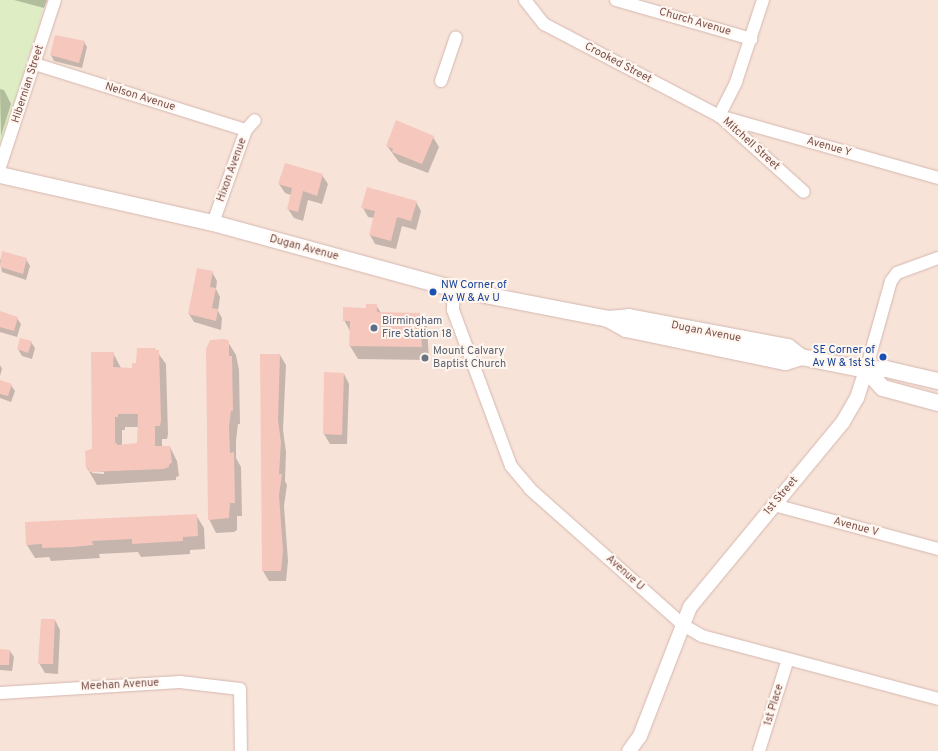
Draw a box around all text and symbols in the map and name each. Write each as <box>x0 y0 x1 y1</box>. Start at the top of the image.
street label: Church Avenue <box>657 5 733 39</box>
street label: Crooked Street <box>582 40 654 86</box>
street label: Hibernian Street <box>9 43 47 125</box>
street label: Nelson Avenue <box>103 80 177 114</box>
street label: Mitchell Street <box>720 115 782 173</box>
street label: Avenue Y <box>805 134 853 160</box>
street label: Hixon Avenue <box>214 136 250 204</box>
street label: Dugan Avenue <box>268 232 340 264</box>
place label: NW Corner of Av W & Av U <box>441 279 507 305</box>
marker: NW Corner of Av W & Av U <box>428 287 438 297</box>
place label: Birmingham Fire Station 18 <box>382 315 452 341</box>
street label: Dugan Avenue <box>670 319 742 345</box>
marker: Birmingham Fire Station 18 <box>369 323 379 333</box>
place label: SE Corner of Av W & 1st St <box>812 344 875 370</box>
place label: Mount Calvary Baptist Church <box>433 345 506 371</box>
marker: SE Corner of Av W & 1st St <box>878 352 888 362</box>
marker: Mount Calvary Baptist Church <box>420 353 430 363</box>
street label: 1st Street <box>761 474 801 518</box>
street label: Avenue V <box>832 515 880 539</box>
street label: Avenue U <box>603 552 647 594</box>
street label: Meehan Avenue <box>80 676 160 694</box>
street label: 1st Place <box>761 683 787 727</box>

